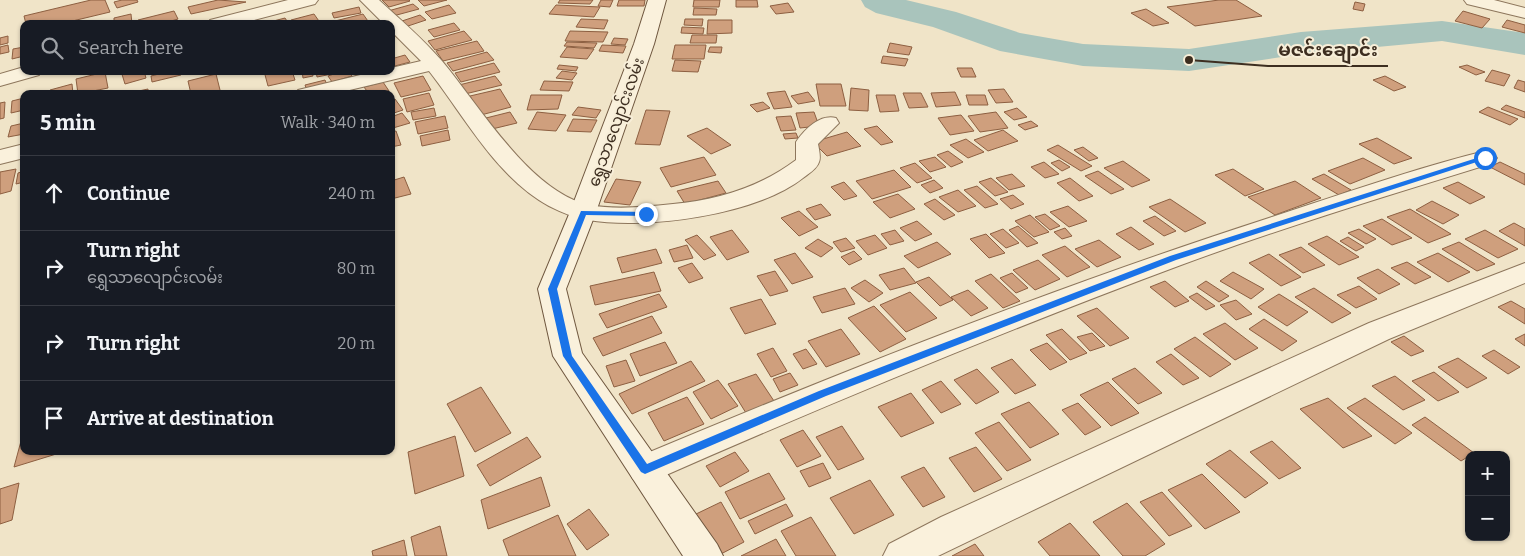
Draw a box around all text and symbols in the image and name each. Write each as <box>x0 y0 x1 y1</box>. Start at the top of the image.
search box <box>20 20 395 75</box>
callout: မဇင်းချောင်း <box>1268 33 1388 66</box>
icon: search <box>38 34 66 62</box>
text: Search here <box>78 36 183 59</box>
text: မဇင်းချောင်း <box>1278 38 1378 65</box>
street label: ရွှေသာလျောင်းလမ်း <box>582 54 652 190</box>
text: 5 min <box>40 110 96 136</box>
text: Walk · 340 m <box>281 113 375 132</box>
route start <box>1474 147 1497 170</box>
icon: ahead <box>40 179 68 207</box>
text: Continue <box>87 182 170 205</box>
text: 240 m <box>328 184 375 203</box>
route end <box>635 203 658 226</box>
text: Turn right <box>87 239 180 262</box>
icon: right <box>40 254 68 282</box>
text: 80 m <box>337 259 375 278</box>
text: ရွှေသာလျောင်းလမ်း <box>87 268 223 287</box>
icon: right <box>40 329 68 357</box>
text: Turn right <box>87 332 180 355</box>
text: 20 m <box>338 334 375 353</box>
icon: arrive <box>40 404 68 432</box>
text: Arrive at destination <box>87 407 274 430</box>
map controls <box>1465 451 1510 541</box>
button: + <box>1465 451 1510 496</box>
button: − <box>1465 496 1510 541</box>

